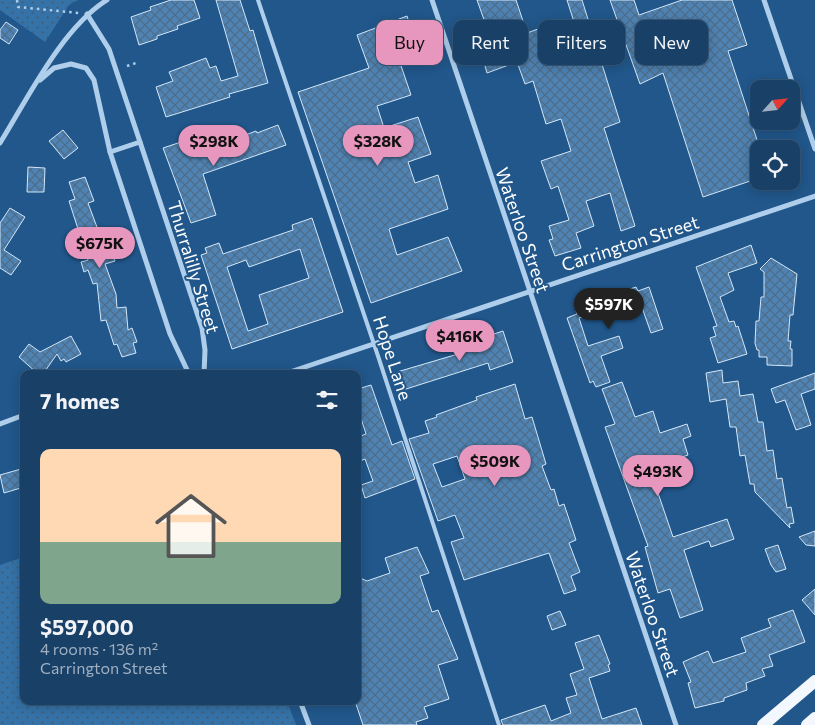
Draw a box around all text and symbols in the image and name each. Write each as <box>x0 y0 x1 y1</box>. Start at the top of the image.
chip: Buy <box>376 20 443 65</box>
chip: Rent <box>453 20 528 65</box>
chip: Filters <box>538 20 625 65</box>
chip: New <box>635 20 708 65</box>
north arrow <box>750 80 800 130</box>
map controls <box>750 80 800 190</box>
pin: $298K <box>179 124 249 167</box>
pin: $328K <box>343 124 413 167</box>
text: $298K <box>189 131 239 150</box>
text: $328K <box>354 131 402 150</box>
button: locate <box>750 140 800 190</box>
street label: Waterloo Street <box>491 164 555 296</box>
street label: Thurralilly Street <box>163 198 225 336</box>
street label: Carrington Street <box>558 210 702 276</box>
pin: $675K <box>65 226 135 269</box>
text: $675K <box>76 233 124 252</box>
pin: $597K <box>574 288 644 330</box>
text: $597K <box>585 294 633 313</box>
street label: Hope Lane <box>369 313 417 403</box>
pin: $416K <box>425 320 495 362</box>
text: $416K <box>437 326 483 345</box>
icon: filters <box>313 386 341 414</box>
text: 7 homes <box>40 388 119 413</box>
pin: $509K <box>460 444 530 487</box>
text: $509K <box>470 451 520 470</box>
pin: $493K <box>623 454 693 497</box>
text: $493K <box>633 461 683 480</box>
icon: home <box>146 481 236 571</box>
street label: Waterloo Street <box>621 548 685 680</box>
text: $597,000 <box>40 614 134 639</box>
text: 4 rooms · 136 m² <box>40 639 158 658</box>
text: Carrington Street <box>40 658 168 677</box>

